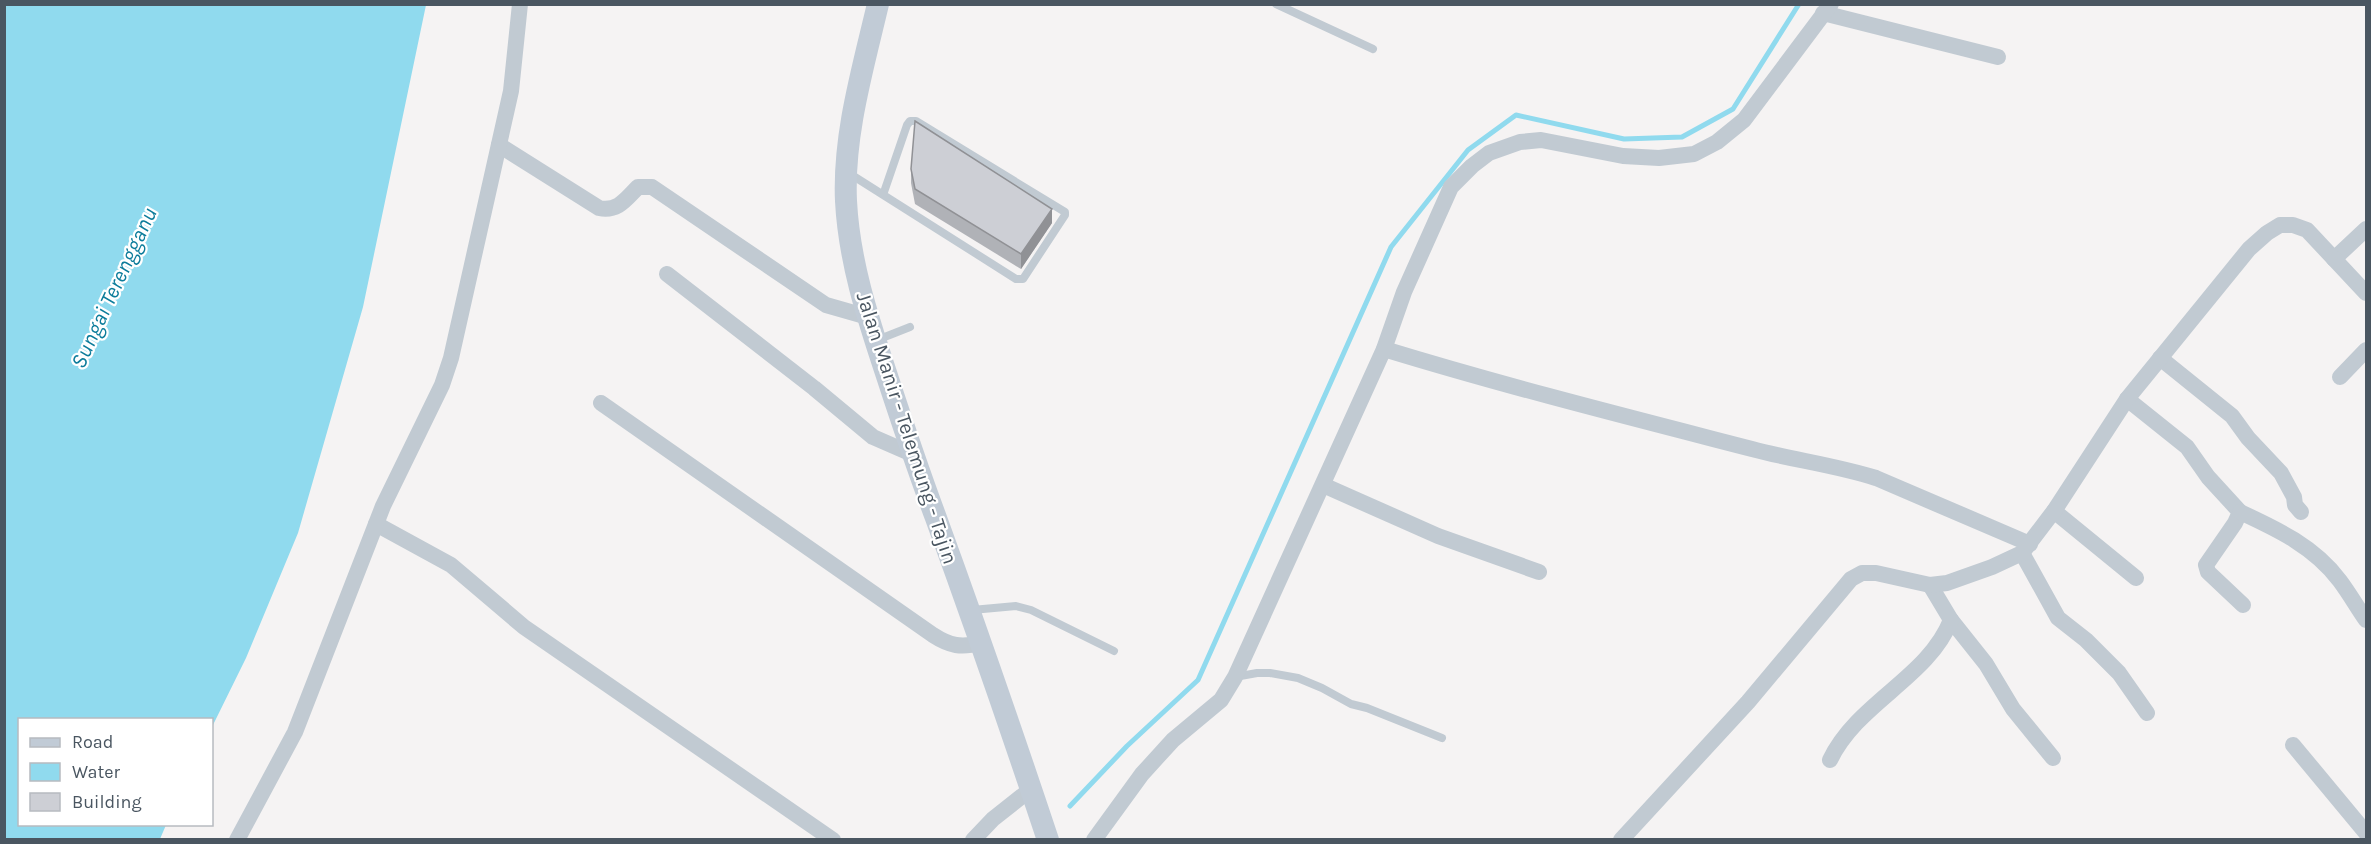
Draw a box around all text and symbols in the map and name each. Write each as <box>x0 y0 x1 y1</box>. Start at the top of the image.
water label: Sungai Terengganu <box>65 203 163 373</box>
street label: Jalan Manir - Telemung - Tajin <box>852 289 962 567</box>
legend <box>18 718 213 826</box>
text: Road <box>72 731 113 753</box>
text: Water <box>72 761 120 783</box>
text: Building <box>72 791 142 813</box>

